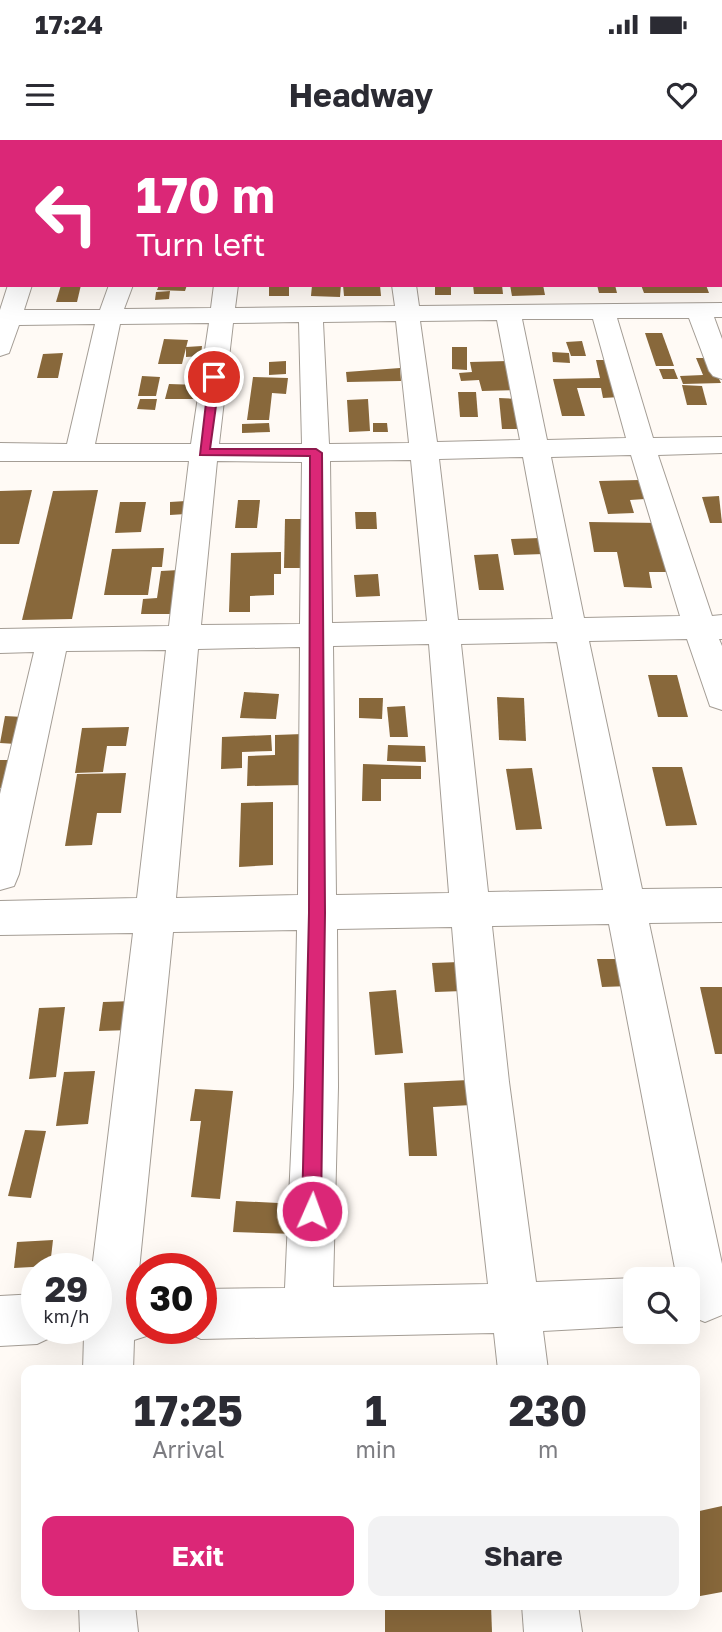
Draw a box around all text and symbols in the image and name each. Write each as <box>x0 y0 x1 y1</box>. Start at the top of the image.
text: 17:24 <box>35 9 103 40</box>
icon: menu <box>21 76 59 114</box>
text: Headway <box>289 76 433 114</box>
icon: heart <box>663 76 701 114</box>
text: 170 m <box>136 165 275 224</box>
icon: left <box>21 168 112 259</box>
text: Turn left <box>136 225 265 263</box>
pin <box>184 347 244 407</box>
icon: arrive <box>195 358 233 396</box>
position arrow <box>275 1174 349 1248</box>
speed limit sign: 30 <box>126 1253 217 1344</box>
map controls <box>623 1267 700 1344</box>
button: search <box>623 1267 700 1344</box>
text: 29 <box>45 1268 88 1310</box>
text: km/h <box>44 1305 89 1327</box>
text: 17:25 <box>134 1385 243 1435</box>
text: 1 <box>365 1385 387 1435</box>
text: 230 <box>509 1385 587 1435</box>
text: Arrival <box>152 1435 224 1463</box>
text: min <box>355 1435 396 1463</box>
text: m <box>538 1435 558 1463</box>
button: Exit <box>42 1516 354 1596</box>
button: Share <box>368 1516 679 1596</box>

